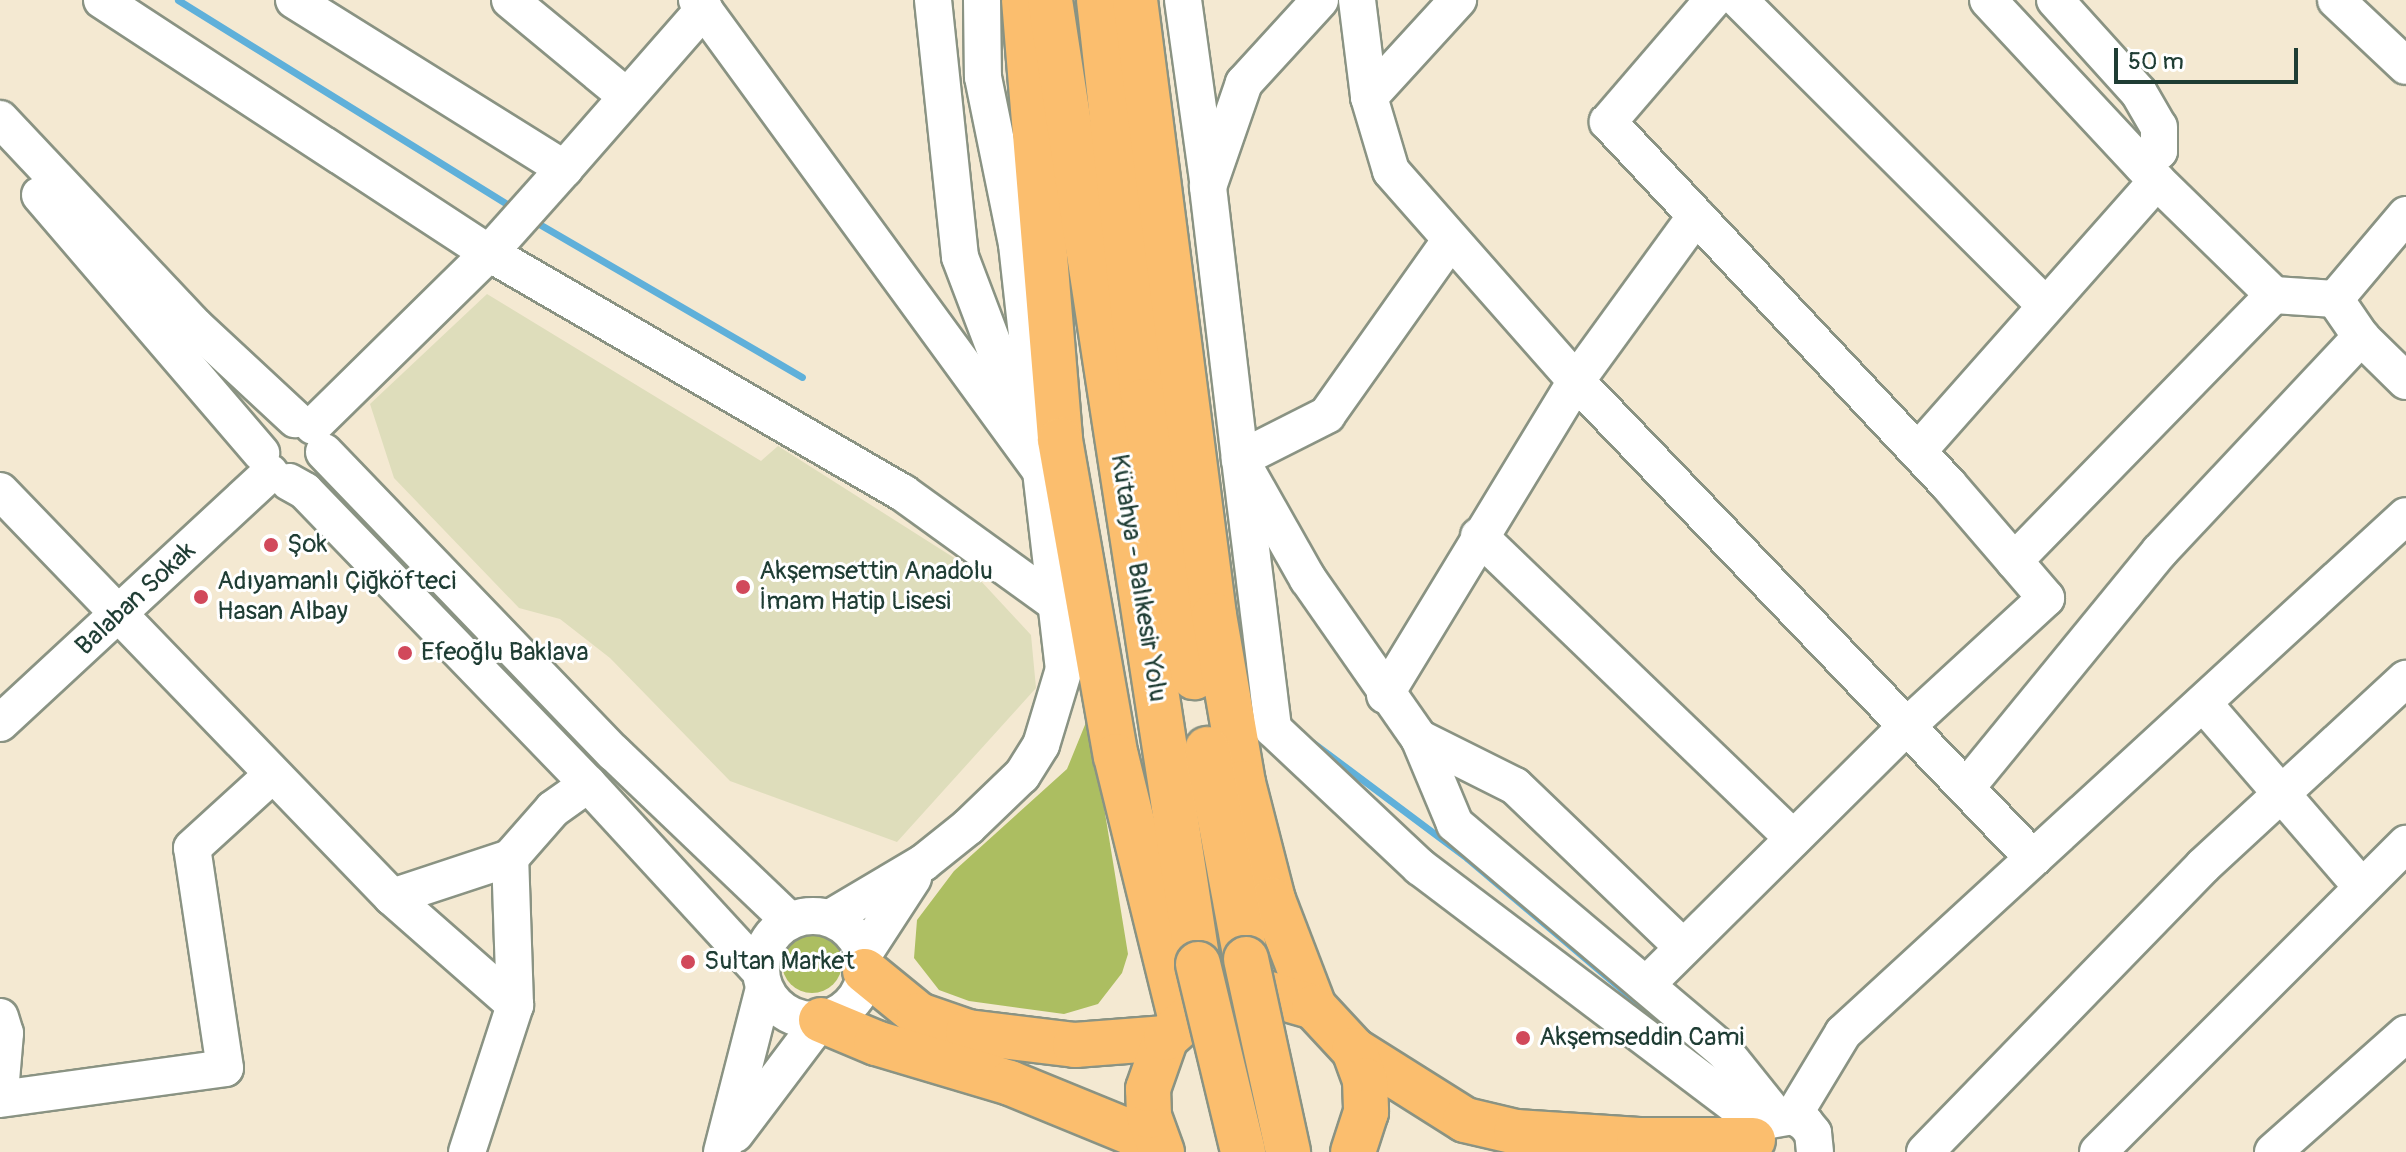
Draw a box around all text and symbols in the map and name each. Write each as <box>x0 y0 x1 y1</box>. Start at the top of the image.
scale bar <box>2118 32 2302 82</box>
text: 50 m <box>2128 47 2184 76</box>
street label: Kütahya - Balıkesir Yolu <box>1103 452 1173 704</box>
place label: Şok <box>287 529 327 561</box>
street label: Balaban Sokak <box>70 536 202 662</box>
marker: Şok <box>262 536 280 554</box>
place label: Akşemsettin Anadolu İmam Hatip Lisesi <box>759 556 993 618</box>
place label: Adıyamanlı Çiğköfteci Hasan Albay <box>217 566 456 628</box>
marker: Akşemsettin Anadolu İmam Hatip Lisesi <box>734 578 752 596</box>
marker: Adıyamanlı Çiğköfteci Hasan Albay <box>192 588 210 606</box>
place label: Efeoğlu Baklava <box>421 637 589 669</box>
marker: Efeoğlu Baklava <box>396 644 414 662</box>
place label: Sultan Market <box>704 946 855 978</box>
marker: Sultan Market <box>679 953 697 971</box>
place label: Akşemseddin Cami <box>1539 1022 1744 1054</box>
marker: Akşemseddin Cami <box>1514 1029 1532 1047</box>

